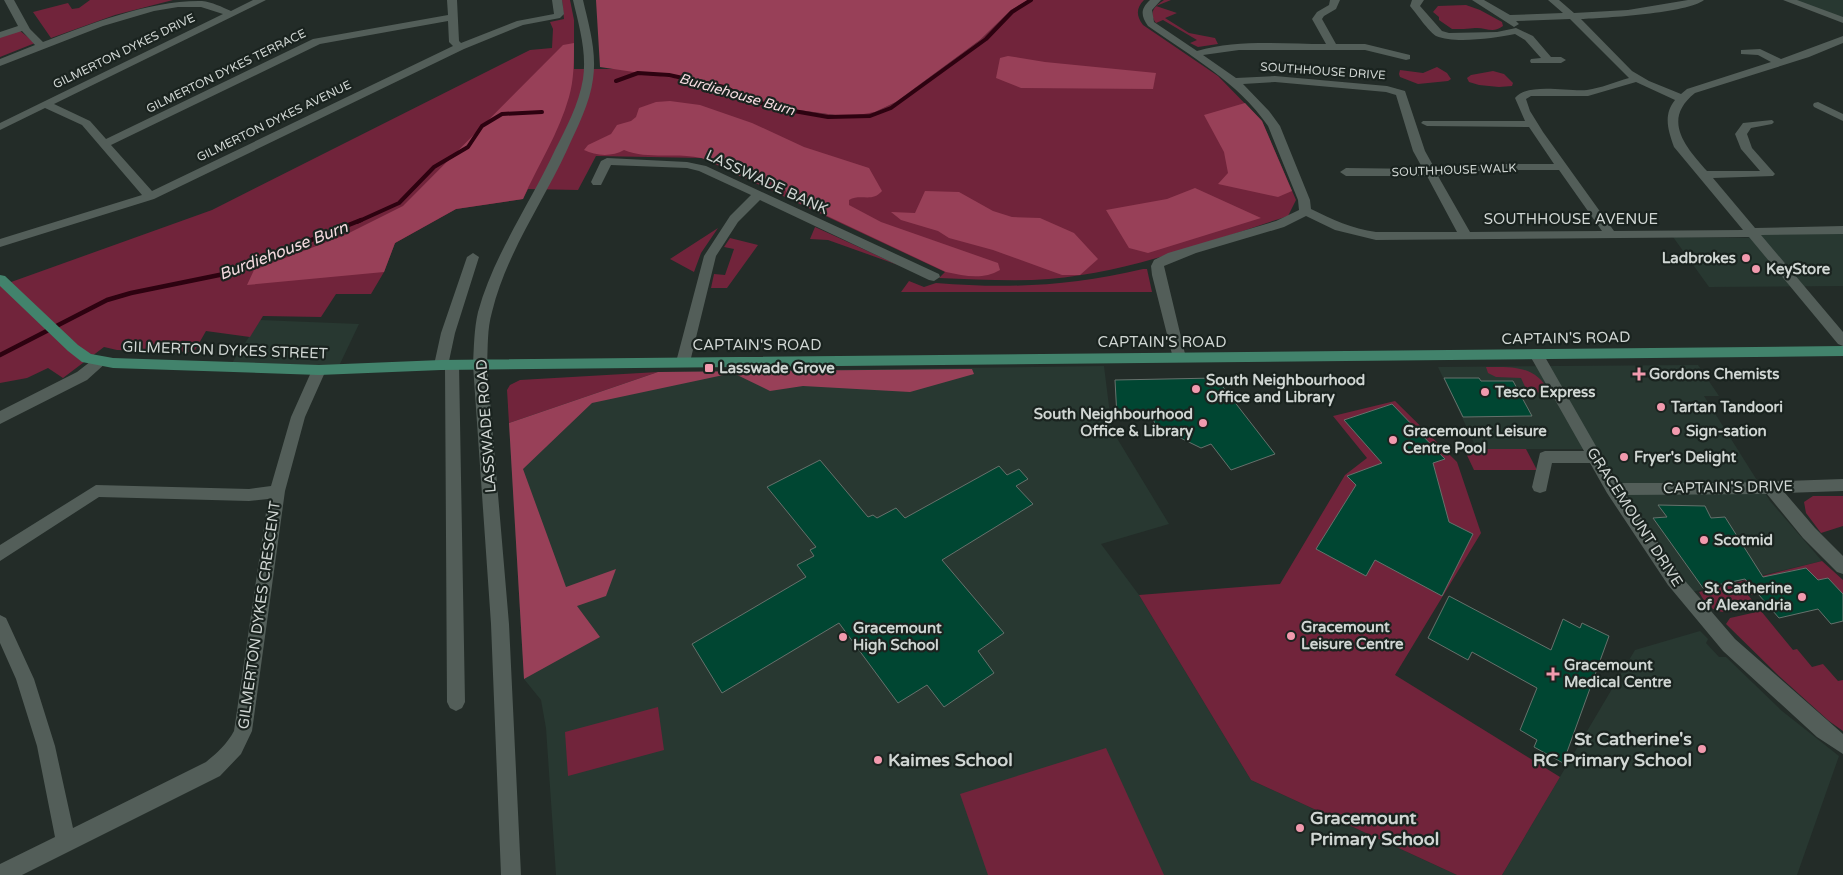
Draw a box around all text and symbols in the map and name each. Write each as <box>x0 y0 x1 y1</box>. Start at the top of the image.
street label: GILMERTON DYKES DRIVE <box>51 10 198 92</box>
street label: GILMERTON DYKES TERRACE <box>144 26 308 116</box>
street label: SOUTHHOUSE DRIVE <box>1260 60 1386 82</box>
water label: Burdiehouse Burn <box>677 70 797 119</box>
street label: GILMERTON DYKES AVENUE <box>195 77 354 165</box>
street label: LASSWADE BANK <box>703 146 831 218</box>
street label: SOUTHHOUSE WALK <box>1391 161 1517 179</box>
street label: SOUTHHOUSE AVENUE <box>1484 210 1658 228</box>
water label: Burdiehouse Burn <box>216 217 352 285</box>
place label: Ladbrokes <box>1662 249 1736 267</box>
marker: Ladbrokes <box>1740 252 1752 264</box>
place label: KeyStore <box>1766 260 1831 279</box>
marker: KeyStore <box>1750 263 1762 275</box>
street label: CAPTAIN'S ROAD <box>1501 328 1631 348</box>
street label: CAPTAIN'S ROAD <box>1098 333 1226 351</box>
street label: CAPTAIN'S ROAD <box>693 336 821 354</box>
street label: GILMERTON DYKES STREET <box>122 337 328 363</box>
street label: LASSWADE ROAD <box>472 358 500 494</box>
place label: Lasswade Grove <box>719 359 835 377</box>
marker: Lasswade Grove <box>703 362 715 374</box>
place label: Gordons Chemists <box>1649 365 1779 383</box>
marker: Gordons Chemists <box>1633 368 1645 380</box>
place label: South Neighbourhood Office and Library <box>1206 371 1365 407</box>
marker: South Neighbourhood Office and Library <box>1190 383 1202 395</box>
place label: Tesco Express <box>1494 383 1595 402</box>
marker: Tesco Express <box>1479 386 1491 398</box>
place label: Tartan Tandoori <box>1670 398 1783 416</box>
marker: Tartan Tandoori <box>1655 401 1667 413</box>
place label: South Neighbourhood Office & Library <box>1034 405 1193 441</box>
marker: South Neighbourhood Office & Library <box>1197 417 1209 429</box>
place label: Gracemount Leisure Centre Pool <box>1403 422 1547 457</box>
place label: Sign-sation <box>1686 422 1767 441</box>
marker: Sign-sation <box>1670 425 1682 437</box>
marker: Gracemount Leisure Centre Pool <box>1387 434 1399 446</box>
street label: GRACEMOUNT DRIVE <box>1583 444 1687 590</box>
place label: Fryer's Delight <box>1634 448 1736 467</box>
marker: Fryer's Delight <box>1618 451 1630 463</box>
street label: CAPTAIN'S DRIVE <box>1663 477 1793 497</box>
street label: GILMERTON DYKES CRESCENT <box>234 500 284 730</box>
place label: Scotmid <box>1714 531 1773 549</box>
marker: Scotmid <box>1698 534 1710 546</box>
place label: St Catherine of Alexandria <box>1697 579 1792 614</box>
marker: St Catherine of Alexandria <box>1796 591 1808 603</box>
place label: Gracemount Leisure Centre <box>1301 618 1404 653</box>
place label: Gracemount High School <box>853 619 942 655</box>
marker: Gracemount Leisure Centre <box>1285 630 1297 642</box>
marker: Gracemount High School <box>837 631 849 643</box>
place label: Gracemount Medical Centre <box>1564 656 1672 691</box>
marker: Gracemount Medical Centre <box>1546 667 1560 681</box>
place label: St Catherine's RC Primary School <box>1533 728 1692 771</box>
marker: St Catherine's RC Primary School <box>1696 743 1708 755</box>
place label: Kaimes School <box>888 749 1013 771</box>
marker: Kaimes School <box>872 754 884 766</box>
place label: Gracemount Primary School <box>1310 807 1439 850</box>
marker: Gracemount Primary School <box>1294 822 1306 834</box>

